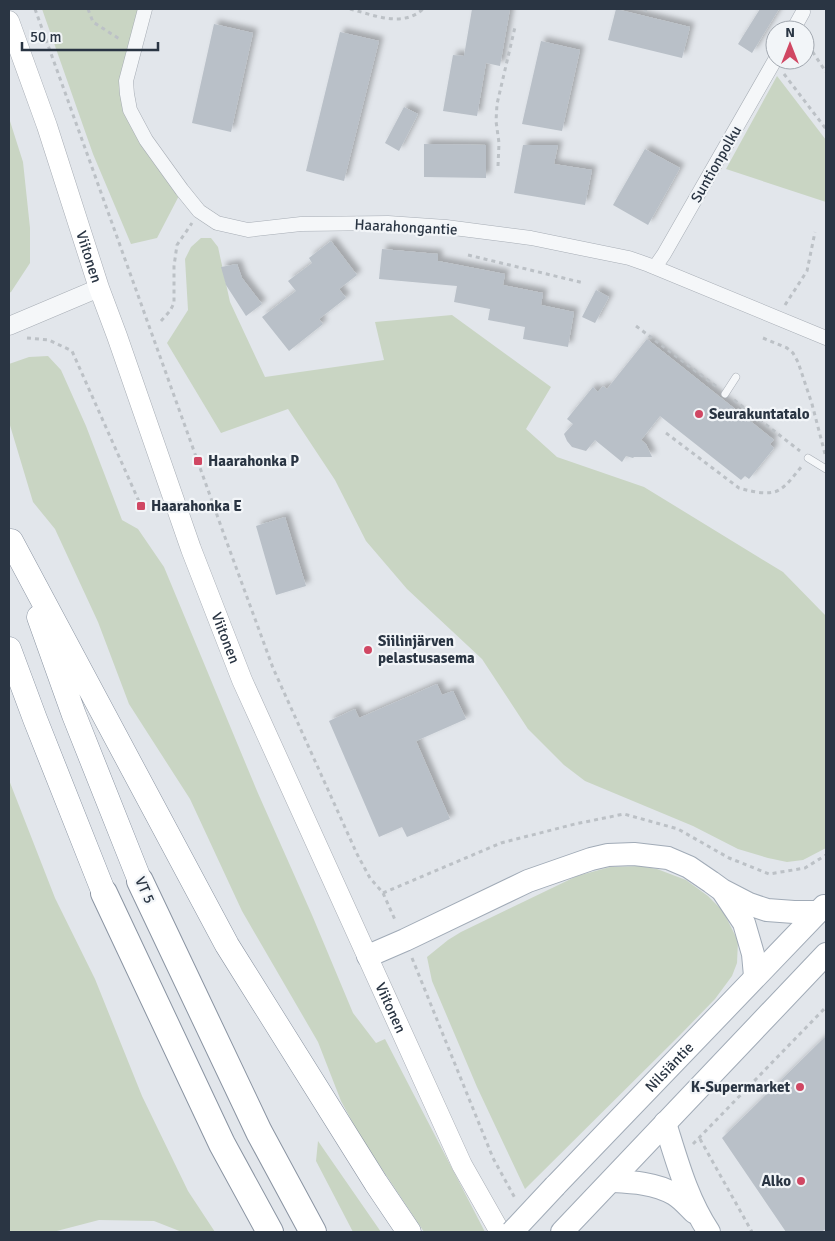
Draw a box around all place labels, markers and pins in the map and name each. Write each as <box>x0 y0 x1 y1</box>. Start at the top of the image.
place label: Seurakuntatalo <box>709 405 810 423</box>
marker: Seurakuntatalo <box>693 408 705 420</box>
place label: Haarahonka P <box>208 452 299 470</box>
marker: Haarahonka P <box>192 455 204 467</box>
place label: Haarahonka E <box>151 497 242 515</box>
marker: Haarahonka E <box>135 500 147 512</box>
place label: Siilinjärven pelastusasema <box>378 632 475 667</box>
marker: Siilinjärven pelastusasema <box>362 644 374 656</box>
place label: K-Supermarket <box>691 1078 790 1096</box>
marker: K-Supermarket <box>794 1081 806 1093</box>
place label: Alko <box>761 1172 791 1190</box>
marker: Alko <box>795 1175 807 1187</box>

